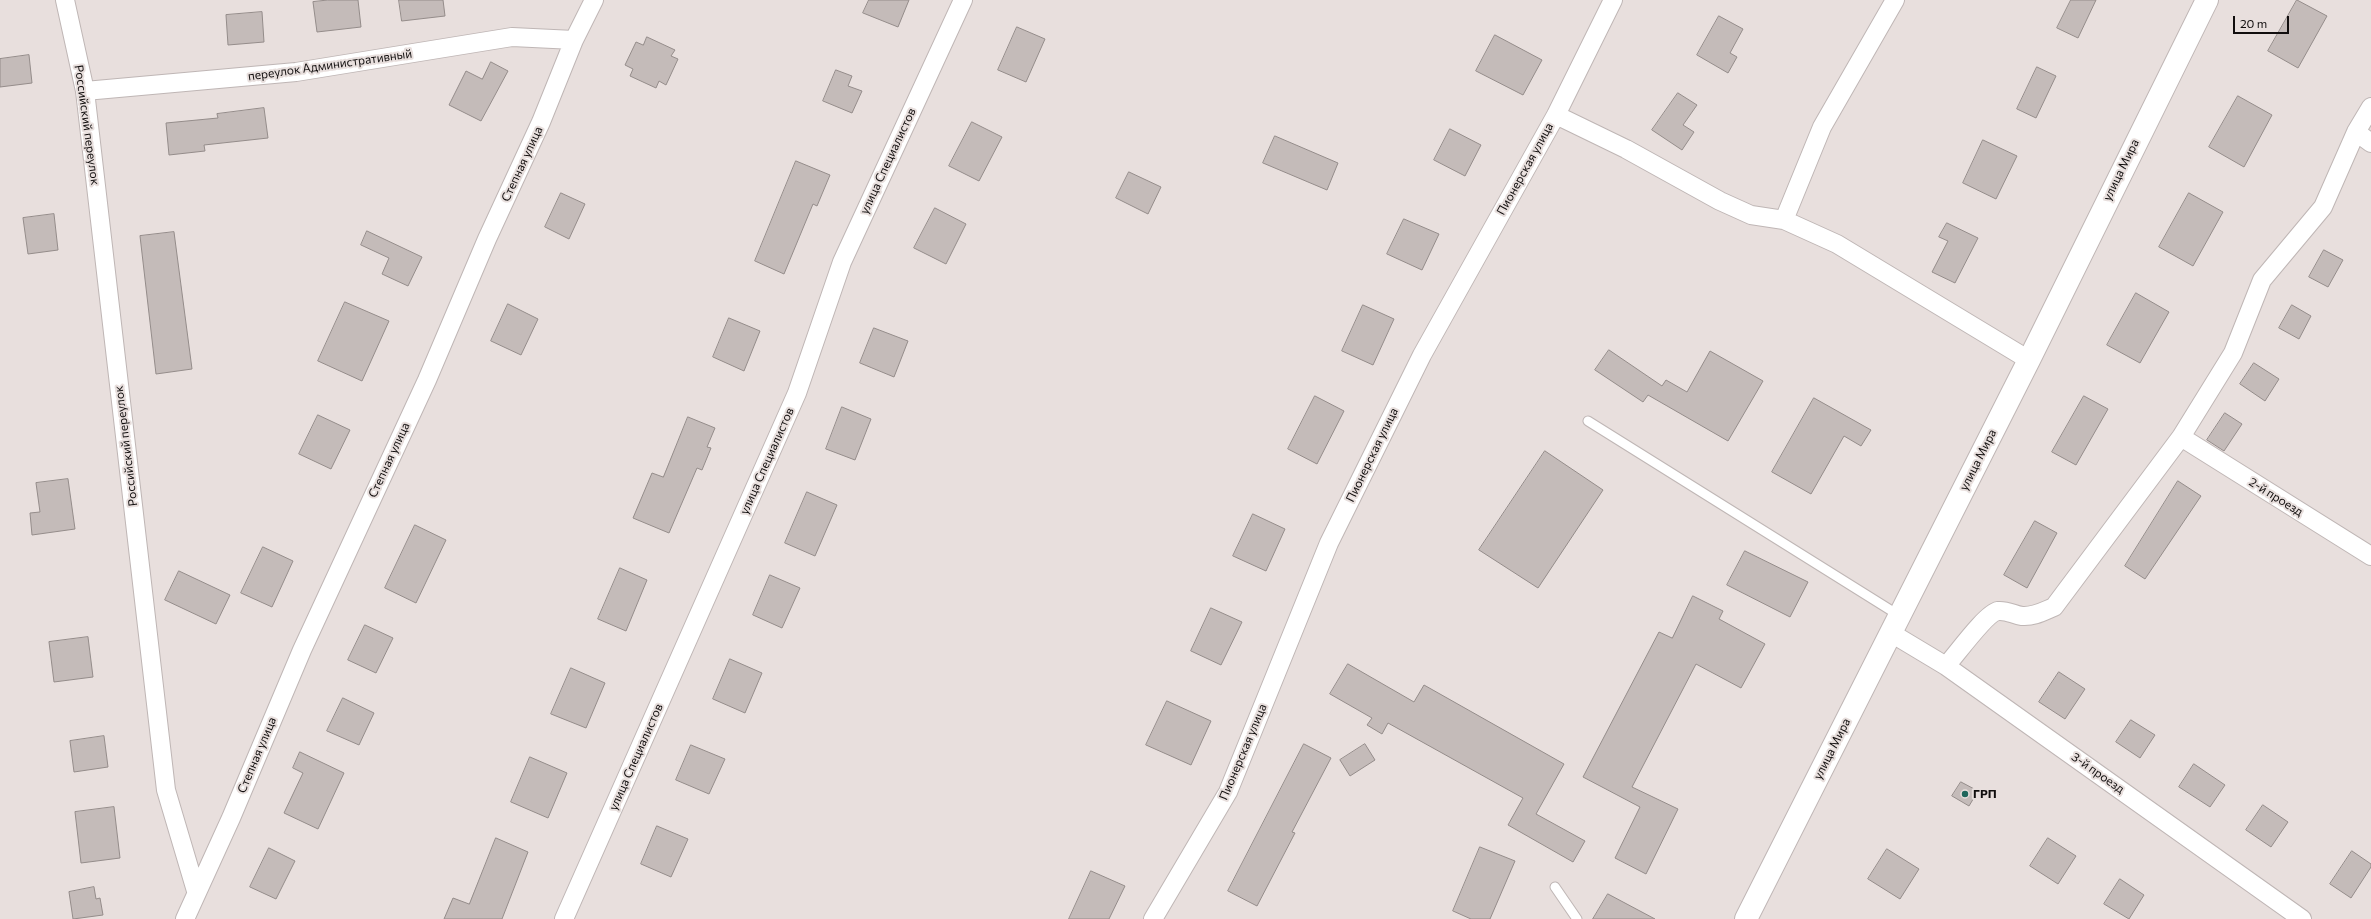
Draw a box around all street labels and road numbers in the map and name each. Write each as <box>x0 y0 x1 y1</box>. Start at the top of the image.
street label: переулок Административный <box>247 46 413 84</box>
street label: Российский переулок <box>71 64 103 186</box>
street label: улица Специалистов <box>857 106 919 216</box>
street label: Пионерская улица <box>1494 120 1556 218</box>
street label: Степная улица <box>498 124 546 204</box>
street label: улица Мира <box>2100 137 2142 203</box>
street label: Российский переулок <box>111 385 141 507</box>
street label: улица Специалистов <box>737 405 797 517</box>
street label: Пионерская улица <box>1343 405 1401 505</box>
street label: Степная улица <box>365 420 413 500</box>
street label: улица Мира <box>1956 427 2000 493</box>
street label: 2-й проезд <box>2246 475 2306 519</box>
street label: улица Специалистов <box>606 701 666 813</box>
street label: Пионерская улица <box>1216 702 1270 802</box>
street label: Степная улица <box>234 715 280 795</box>
street label: улица Мира <box>1810 716 1854 782</box>
street label: 3-й проезд <box>2069 750 2127 796</box>

